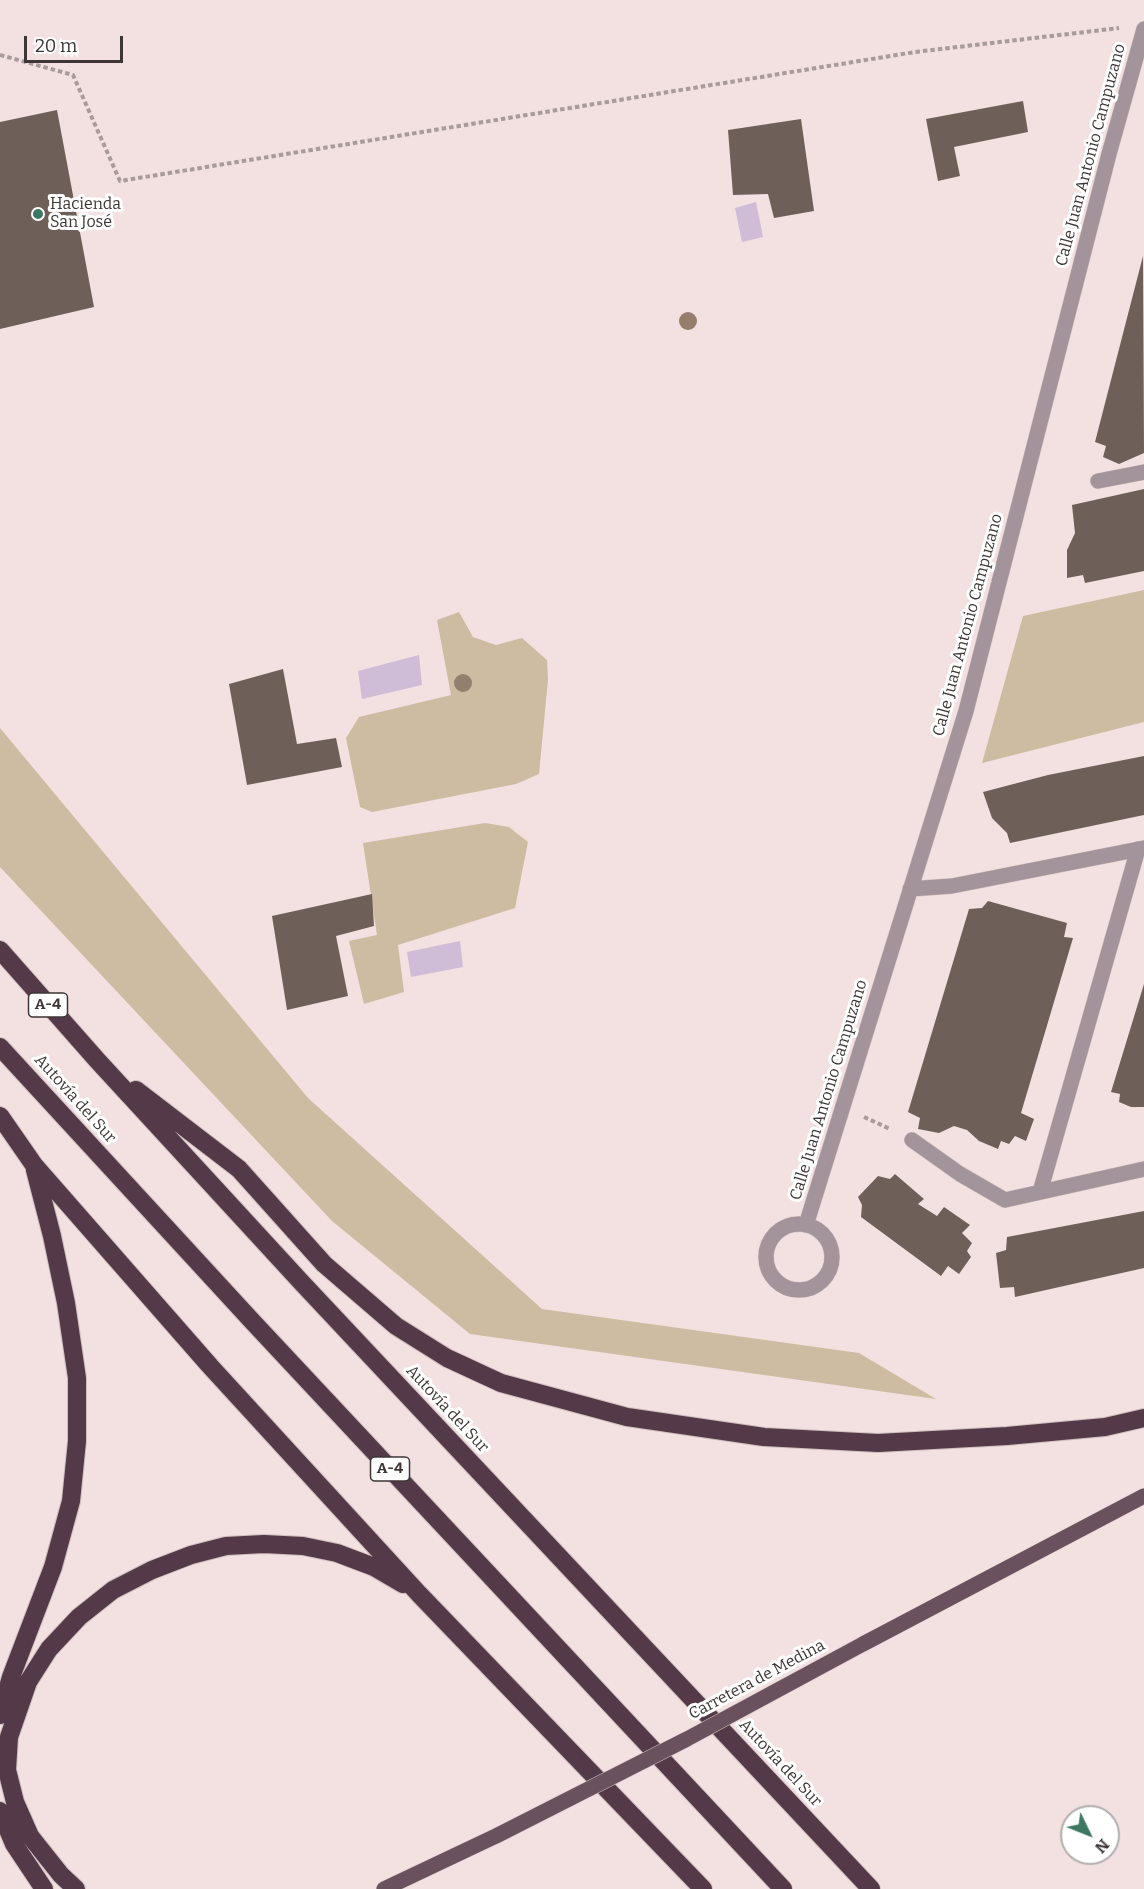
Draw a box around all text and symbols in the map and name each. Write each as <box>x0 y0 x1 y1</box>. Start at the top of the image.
scale bar <box>27 24 126 62</box>
text: 20 m <box>35 35 77 57</box>
street label: Calle Juan Antonio Campuzano <box>1052 42 1130 268</box>
place label: Hacienda San José <box>50 195 121 233</box>
marker: Hacienda San José <box>31 207 45 221</box>
street label: Calle Juan Antonio Campuzano <box>929 512 1007 738</box>
street label: Calle Juan Antonio Campuzano <box>786 978 872 1202</box>
road number: A-4 <box>28 993 68 1017</box>
street label: Autovía del Sur <box>30 1051 120 1147</box>
street label: Autovía del Sur <box>402 1361 492 1457</box>
road number: A-4 <box>370 1457 410 1481</box>
street label: Carretera de Medina <box>686 1636 828 1724</box>
street label: Autovía del Sur <box>735 1715 825 1811</box>
north arrow <box>1060 1805 1120 1865</box>
text: N <box>1091 1835 1113 1857</box>

